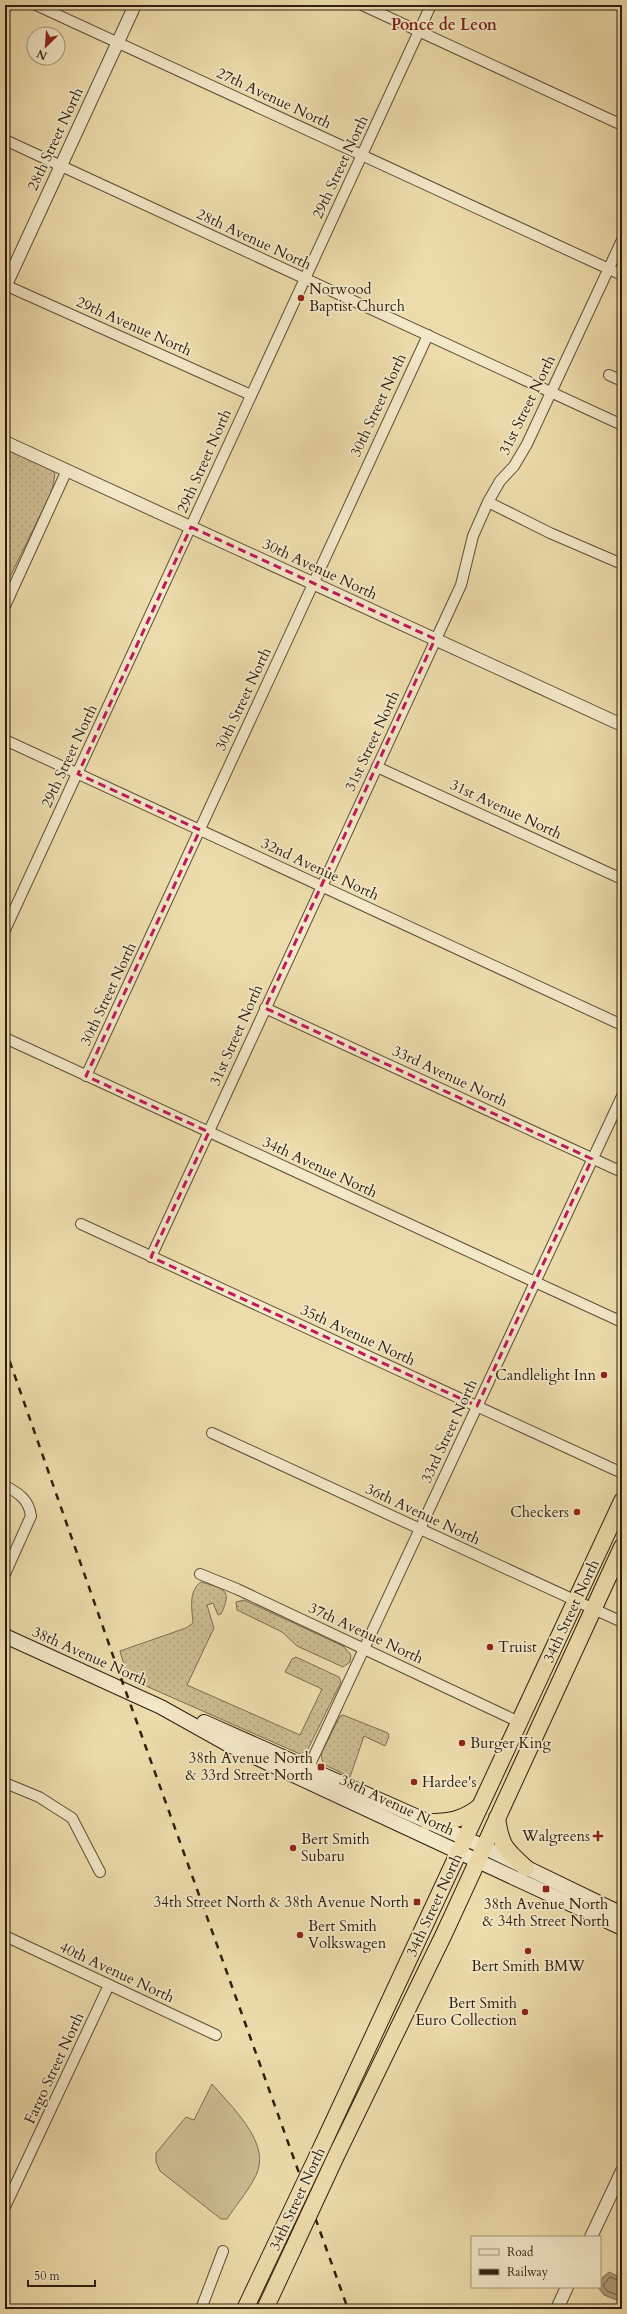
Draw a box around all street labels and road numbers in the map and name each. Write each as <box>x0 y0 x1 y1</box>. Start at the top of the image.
street label: 27th Avenue North <box>213 63 335 134</box>
street label: 28th Street North <box>22 83 88 194</box>
street label: 29th Street North <box>307 111 373 222</box>
street label: 28th Avenue North <box>193 204 315 275</box>
street label: 29th Avenue North <box>73 292 196 361</box>
street label: 30th Street North <box>345 349 411 460</box>
street label: 31st Street North <box>494 351 560 458</box>
street label: 29th Street North <box>172 405 236 516</box>
street label: 30th Avenue North <box>259 534 381 605</box>
street label: 30th Street North <box>210 643 276 754</box>
street label: 31st Street North <box>340 687 404 794</box>
street label: 29th Street North <box>36 700 102 811</box>
street label: 31st Avenue North <box>447 774 566 844</box>
street label: 32nd Avenue North <box>258 833 383 905</box>
street label: 30th Street North <box>75 938 141 1049</box>
street label: 31st Street North <box>205 981 268 1089</box>
street label: 33rd Avenue North <box>389 1041 511 1112</box>
street label: 34th Avenue North <box>259 1132 381 1203</box>
street label: 35th Avenue North <box>297 1300 419 1371</box>
street label: 33rd Street North <box>416 1375 482 1486</box>
street label: 36th Avenue North <box>362 1479 484 1550</box>
street label: 34th Street North <box>538 1555 604 1666</box>
street label: 37th Avenue North <box>305 1598 427 1669</box>
street label: 38th Avenue North <box>29 1622 152 1691</box>
street label: 38th Avenue North <box>336 1770 458 1841</box>
street label: 34th Street North <box>401 1849 467 1960</box>
street label: 40th Avenue North <box>56 1937 178 2008</box>
street label: Fargo Street North <box>19 2008 89 2127</box>
street label: 34th Street North <box>264 2143 330 2254</box>

